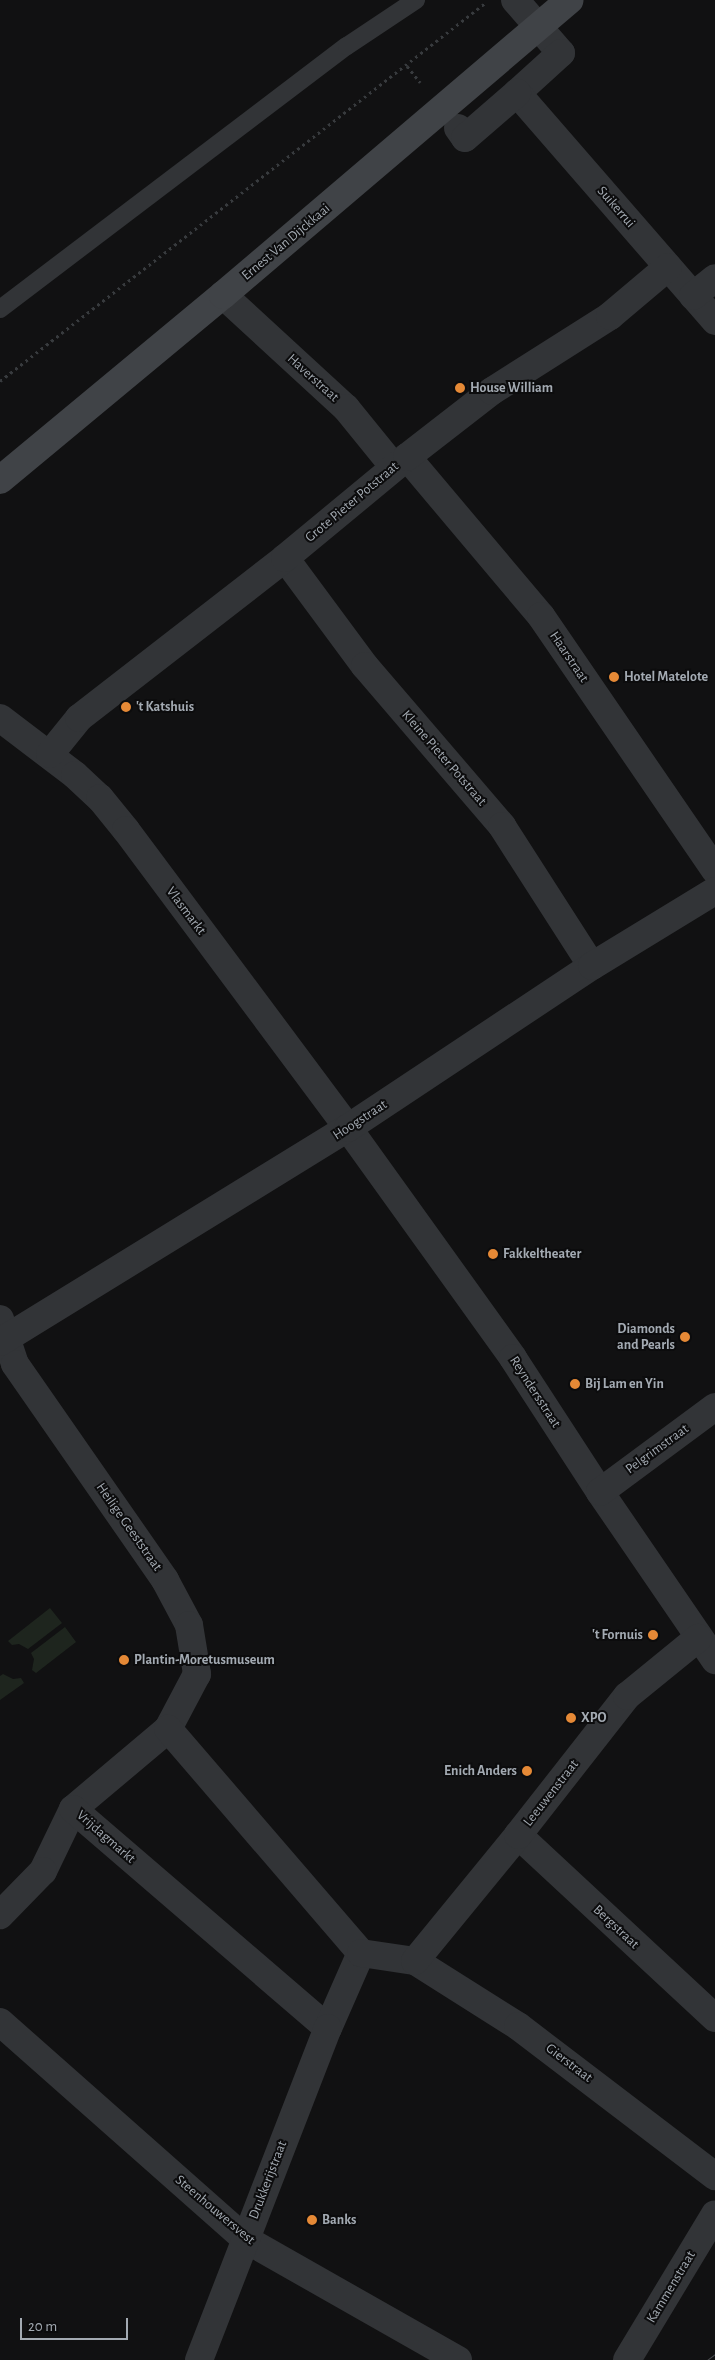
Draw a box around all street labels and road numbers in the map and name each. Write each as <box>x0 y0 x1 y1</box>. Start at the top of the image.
street label: Suikerrui <box>593 183 639 231</box>
street label: Ernest Van Dijckkaai <box>238 200 334 284</box>
street label: Haverstraat <box>284 350 342 406</box>
street label: Grote Pieter Potstraat <box>302 458 402 546</box>
street label: Haarstraat <box>546 628 592 686</box>
street label: Kleine Pieter Potstraat <box>398 707 490 809</box>
street label: Vlasmarkt <box>163 884 209 938</box>
street label: Hoogstraat <box>330 1096 390 1144</box>
street label: Reyndersstraat <box>506 1353 564 1431</box>
street label: Pelgrimstraat <box>622 1420 692 1478</box>
street label: Heilige Geeststraat <box>92 1480 166 1574</box>
street label: Leeuwenstraat <box>520 1756 582 1830</box>
street label: Vrijdagmarkt <box>73 1807 139 1867</box>
street label: Bergstraat <box>590 1902 642 1952</box>
street label: Gierstraat <box>542 2040 596 2086</box>
street label: Drukkerijstraat <box>245 2138 291 2222</box>
street label: Steenhouwersvest <box>172 2172 258 2248</box>
street label: Kammenstraat <box>643 2248 699 2326</box>

